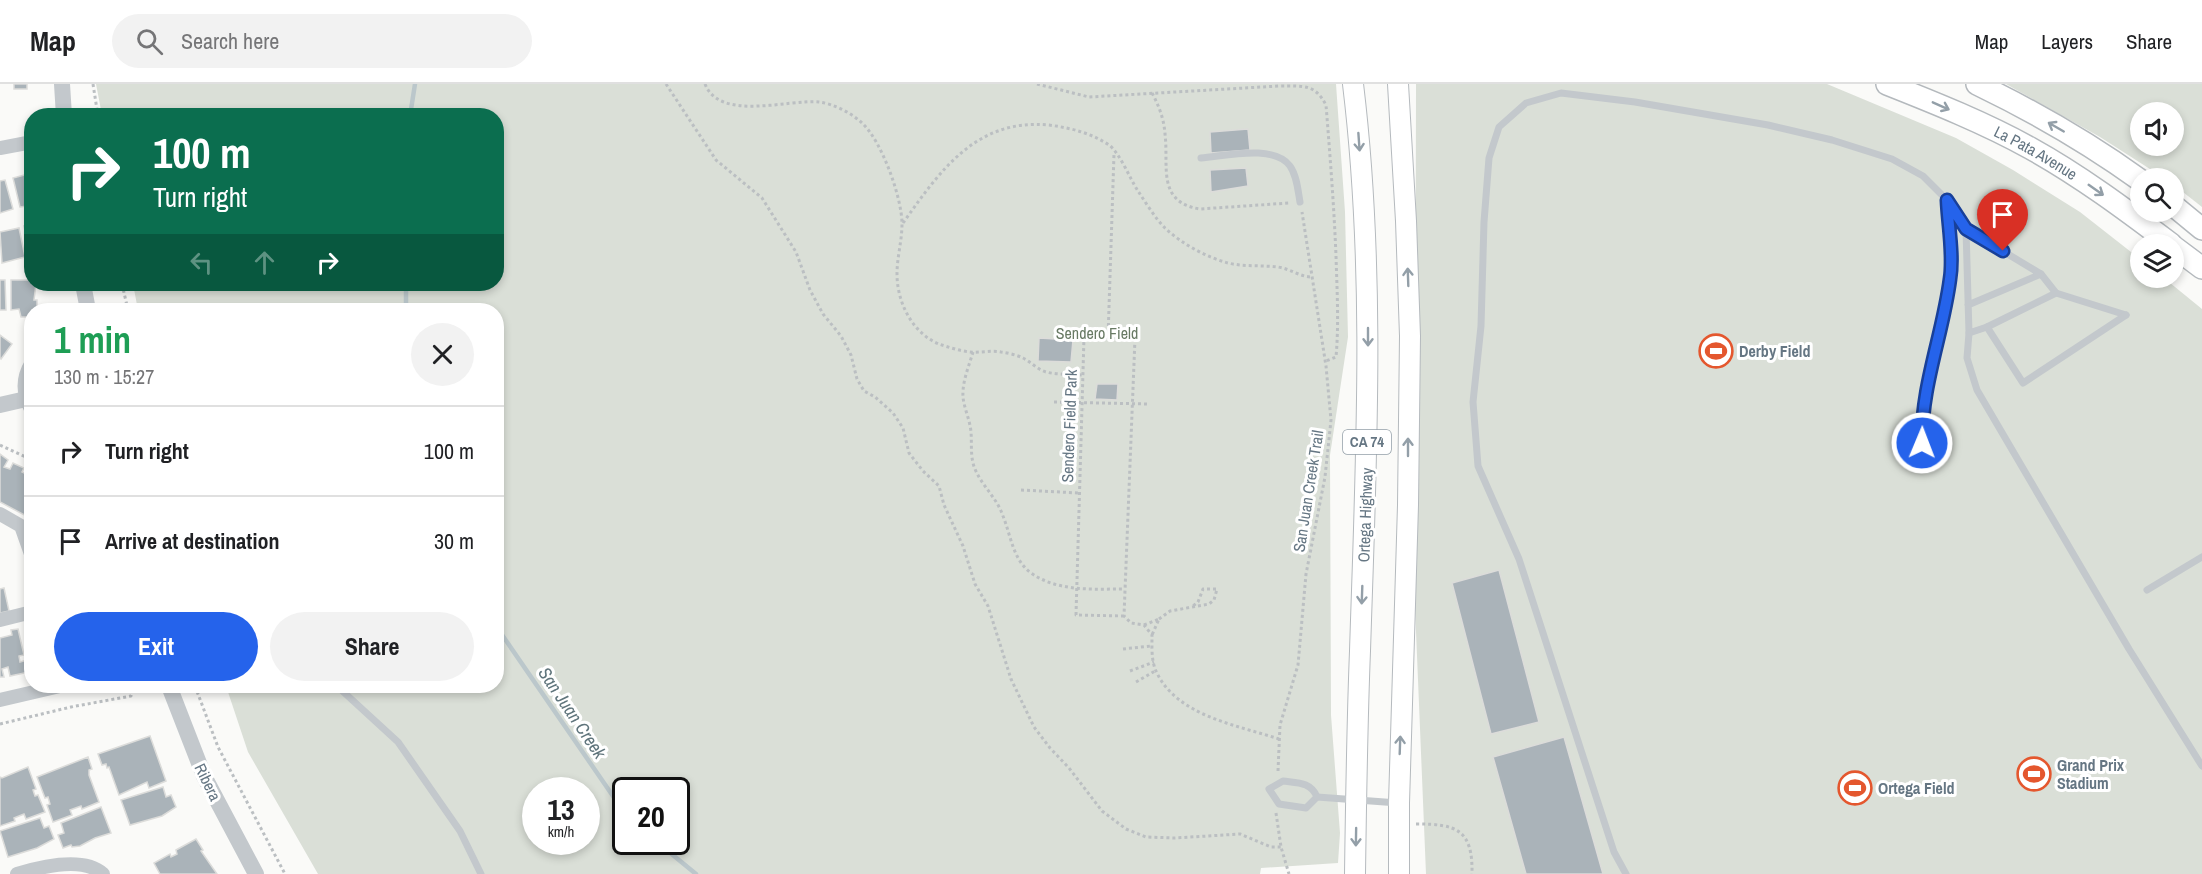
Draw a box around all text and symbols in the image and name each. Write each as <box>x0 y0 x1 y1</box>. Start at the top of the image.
search box <box>112 14 532 68</box>
text: Map <box>30 22 76 60</box>
icon: search <box>133 25 166 58</box>
text: Search here <box>181 26 279 56</box>
text: Map <box>1975 27 2008 56</box>
text: Layers <box>2041 27 2093 56</box>
text: Share <box>2126 27 2172 56</box>
one-way arrow <box>1932 102 1950 113</box>
map controls <box>2130 102 2184 288</box>
button: sound <box>2130 102 2184 156</box>
street label: La Pata Avenue <box>1991 120 2082 185</box>
one-way arrow <box>2047 121 2065 132</box>
text: 100 m <box>153 125 251 181</box>
icon: right <box>54 132 132 210</box>
one-way arrow <box>1354 132 1365 152</box>
button: search <box>2130 168 2184 222</box>
text: Turn right <box>153 179 247 215</box>
one-way arrow <box>2087 184 2103 196</box>
pin <box>1977 189 2028 251</box>
icon: arrive <box>1986 198 2019 231</box>
button: layers <box>2130 234 2184 288</box>
icon: left <box>185 246 218 279</box>
icon: ahead <box>248 246 281 279</box>
icon: right <box>311 246 344 279</box>
one-way arrow <box>1402 268 1414 288</box>
text: 1 min <box>54 316 131 364</box>
park label: Sendero Field <box>1056 322 1138 344</box>
button: close <box>411 323 474 386</box>
one-way arrow <box>1362 326 1374 346</box>
sports icon: Derby Field <box>1698 333 1734 369</box>
place label: Derby Field <box>1739 340 1810 362</box>
text: 130 m · 15:27 <box>54 363 154 390</box>
street label: Sendero Field Park <box>1056 369 1082 483</box>
position arrow <box>1890 411 1954 475</box>
street label: San Juan Creek Trail <box>1287 428 1329 554</box>
road number: CA 74 <box>1343 430 1391 454</box>
icon: right <box>54 435 87 468</box>
text: Turn right <box>105 436 189 466</box>
text: 100 m <box>424 436 474 466</box>
one-way arrow <box>1402 437 1414 457</box>
street label: Ortega Highway <box>1352 467 1378 563</box>
icon: arrive <box>54 525 87 558</box>
text: Arrive at destination <box>105 526 279 556</box>
text: 30 m <box>434 526 474 556</box>
one-way arrow <box>1356 584 1367 604</box>
button: Exit <box>54 612 258 681</box>
button: Share <box>270 612 474 681</box>
water label: San Juan Creek <box>532 662 613 764</box>
one-way arrow <box>1395 735 1406 755</box>
place label: Grand Prix Stadium <box>2057 754 2125 794</box>
sports icon: Grand Prix Stadium <box>2016 756 2052 792</box>
street label: Ribera <box>189 759 227 805</box>
sports icon: Ortega Field <box>1837 770 1873 806</box>
speed limit sign: 20 <box>612 777 690 855</box>
place label: Ortega Field <box>1878 777 1955 799</box>
text: 13 <box>547 789 575 829</box>
text: km/h <box>548 821 574 842</box>
one-way arrow <box>1350 826 1362 846</box>

